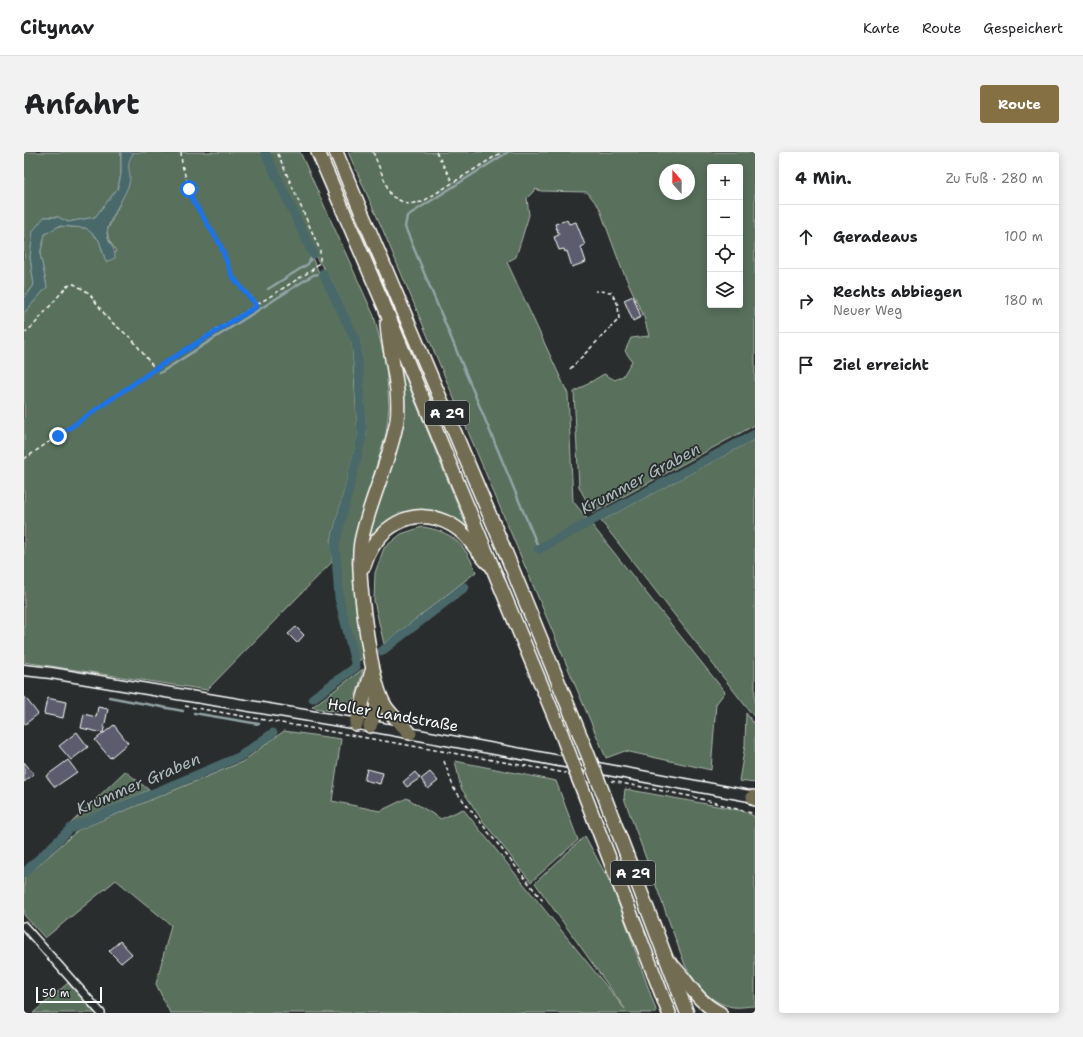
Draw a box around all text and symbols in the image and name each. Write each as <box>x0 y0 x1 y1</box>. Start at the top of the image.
text: Citynav <box>20 15 94 40</box>
text: Karte <box>863 19 900 37</box>
text: Route <box>922 19 961 37</box>
text: Gespeichert <box>983 19 1063 37</box>
text: Anfahrt <box>24 85 140 123</box>
button: Route <box>980 85 1059 123</box>
north arrow <box>659 164 695 200</box>
map controls <box>707 164 743 308</box>
button: + <box>707 164 743 200</box>
text: 4 Min. <box>795 167 852 189</box>
text: Zu Fuß · 280 m <box>946 170 1043 187</box>
route start <box>180 180 198 198</box>
button: − <box>707 200 743 236</box>
icon: ahead <box>795 226 817 248</box>
text: Geradeaus <box>833 227 918 247</box>
text: 100 m <box>1004 228 1043 245</box>
button: locate <box>707 236 743 272</box>
button: layers <box>707 272 743 308</box>
text: Rechts abbiegen <box>833 282 962 302</box>
icon: right <box>795 290 817 312</box>
text: 180 m <box>1004 292 1043 309</box>
text: Neuer Weg <box>833 302 902 319</box>
icon: arrive <box>795 354 817 376</box>
text: Ziel erreicht <box>833 355 929 375</box>
road number: A 29 <box>425 401 469 425</box>
route end <box>49 427 67 445</box>
water label: Krummer Graben <box>577 438 704 519</box>
street label: Holler Landstraße <box>326 694 460 736</box>
water label: Krummer Graben <box>73 748 203 819</box>
road number: A 29 <box>611 861 655 885</box>
scale bar <box>36 985 102 1004</box>
text: 50 m <box>42 986 70 1001</box>

